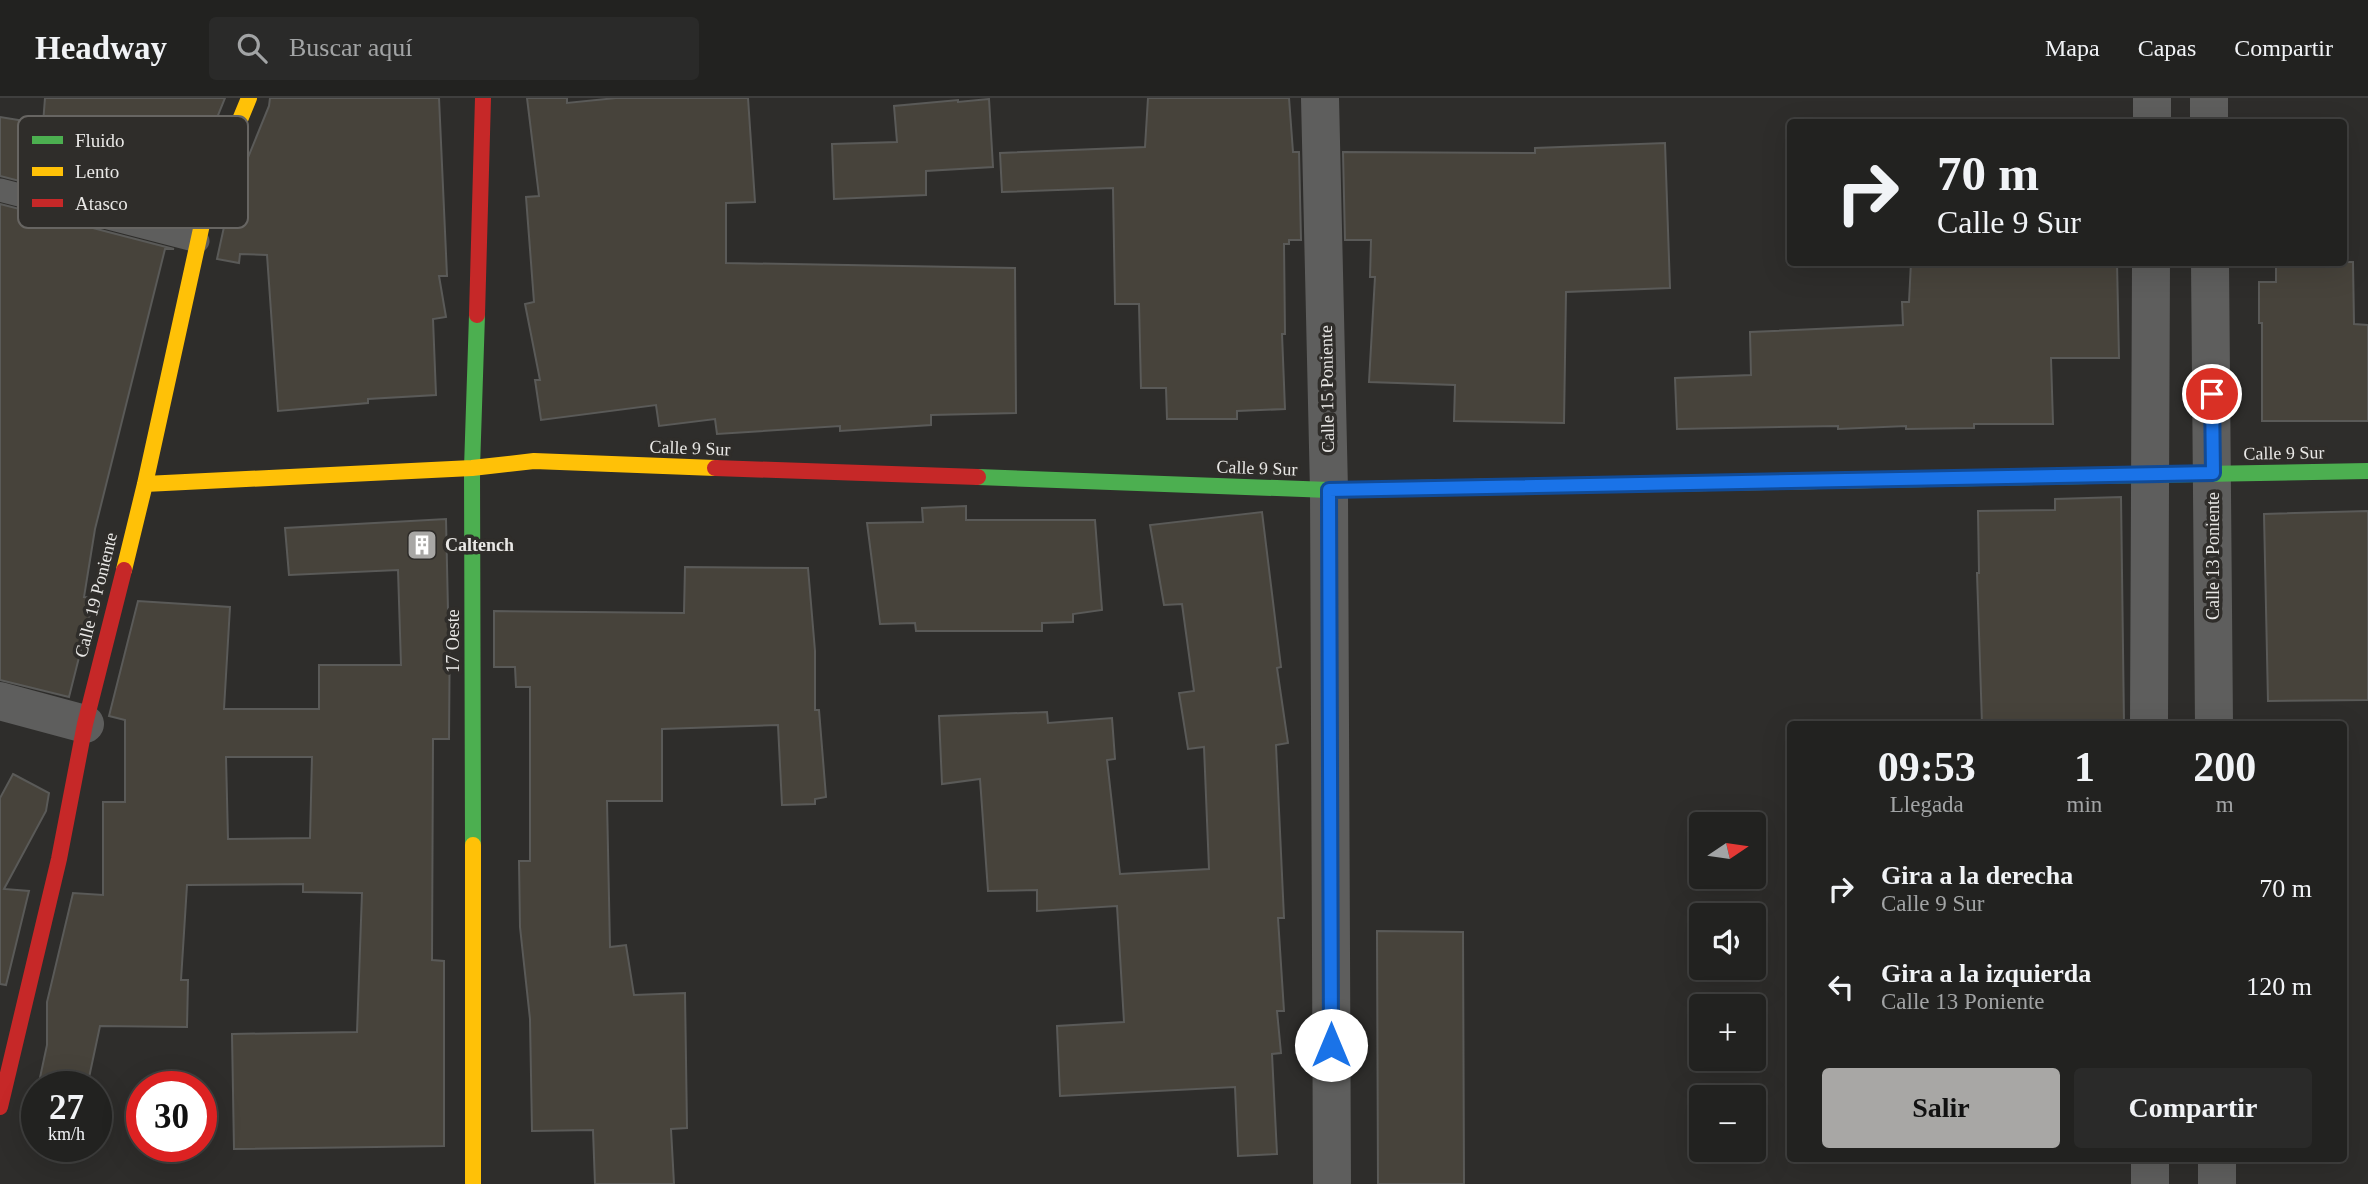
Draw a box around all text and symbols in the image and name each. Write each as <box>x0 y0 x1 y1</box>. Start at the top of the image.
search box <box>209 17 699 80</box>
icon: search <box>233 29 271 67</box>
text: Headway <box>35 30 167 66</box>
text: Buscar aquí <box>289 33 412 62</box>
text: Mapa <box>2045 35 2100 61</box>
text: Capas <box>2138 35 2196 61</box>
text: Compartir <box>2234 35 2333 61</box>
legend <box>18 116 248 228</box>
text: Fluido <box>75 130 125 151</box>
text: 70 m <box>1937 146 2039 201</box>
icon: right <box>1822 147 1913 238</box>
text: Lento <box>75 161 119 182</box>
text: Atasco <box>75 193 128 214</box>
text: Calle 9 Sur <box>1937 204 2081 240</box>
street label: Calle 15 Poniente <box>1316 325 1338 453</box>
pin <box>2182 364 2242 424</box>
icon: arrive <box>2193 375 2231 413</box>
street label: Calle 9 Sur <box>649 437 731 459</box>
street label: Calle 9 Sur <box>2243 442 2325 464</box>
street label: Calle 9 Sur <box>1216 457 1298 479</box>
street label: Calle 13 Poniente <box>2203 492 2223 620</box>
building icon: Caltench <box>405 528 439 562</box>
street label: Calle 19 Poniente <box>71 530 121 660</box>
place label: Caltench <box>445 535 514 555</box>
street label: 17 Oeste <box>443 609 463 673</box>
text: 09:53 <box>1878 744 1976 790</box>
text: 1 <box>2074 744 2095 790</box>
text: 200 <box>2193 744 2256 790</box>
text: Llegada <box>1890 792 1964 817</box>
text: min <box>2067 792 2102 817</box>
text: m <box>2216 792 2234 817</box>
north arrow <box>1689 812 1766 889</box>
map controls <box>1689 812 1766 1162</box>
text: Gira a la derecha <box>1881 861 2073 890</box>
icon: right <box>1822 870 1860 908</box>
text: 70 m <box>2259 874 2312 903</box>
text: Calle 9 Sur <box>1881 891 1985 916</box>
button: sound <box>1689 903 1766 980</box>
text: Gira a la izquierda <box>1881 959 2091 988</box>
icon: left <box>1822 968 1860 1006</box>
text: 120 m <box>2246 972 2312 1001</box>
text: Calle 13 Poniente <box>1881 989 2045 1014</box>
button: + <box>1689 994 1766 1071</box>
position arrow <box>1294 1008 1368 1082</box>
button: Salir <box>1822 1068 2060 1148</box>
button: Compartir <box>2074 1068 2312 1148</box>
speed limit sign: 30 <box>126 1071 217 1162</box>
button: − <box>1689 1085 1766 1162</box>
text: 27 <box>49 1088 84 1127</box>
text: km/h <box>48 1124 85 1144</box>

